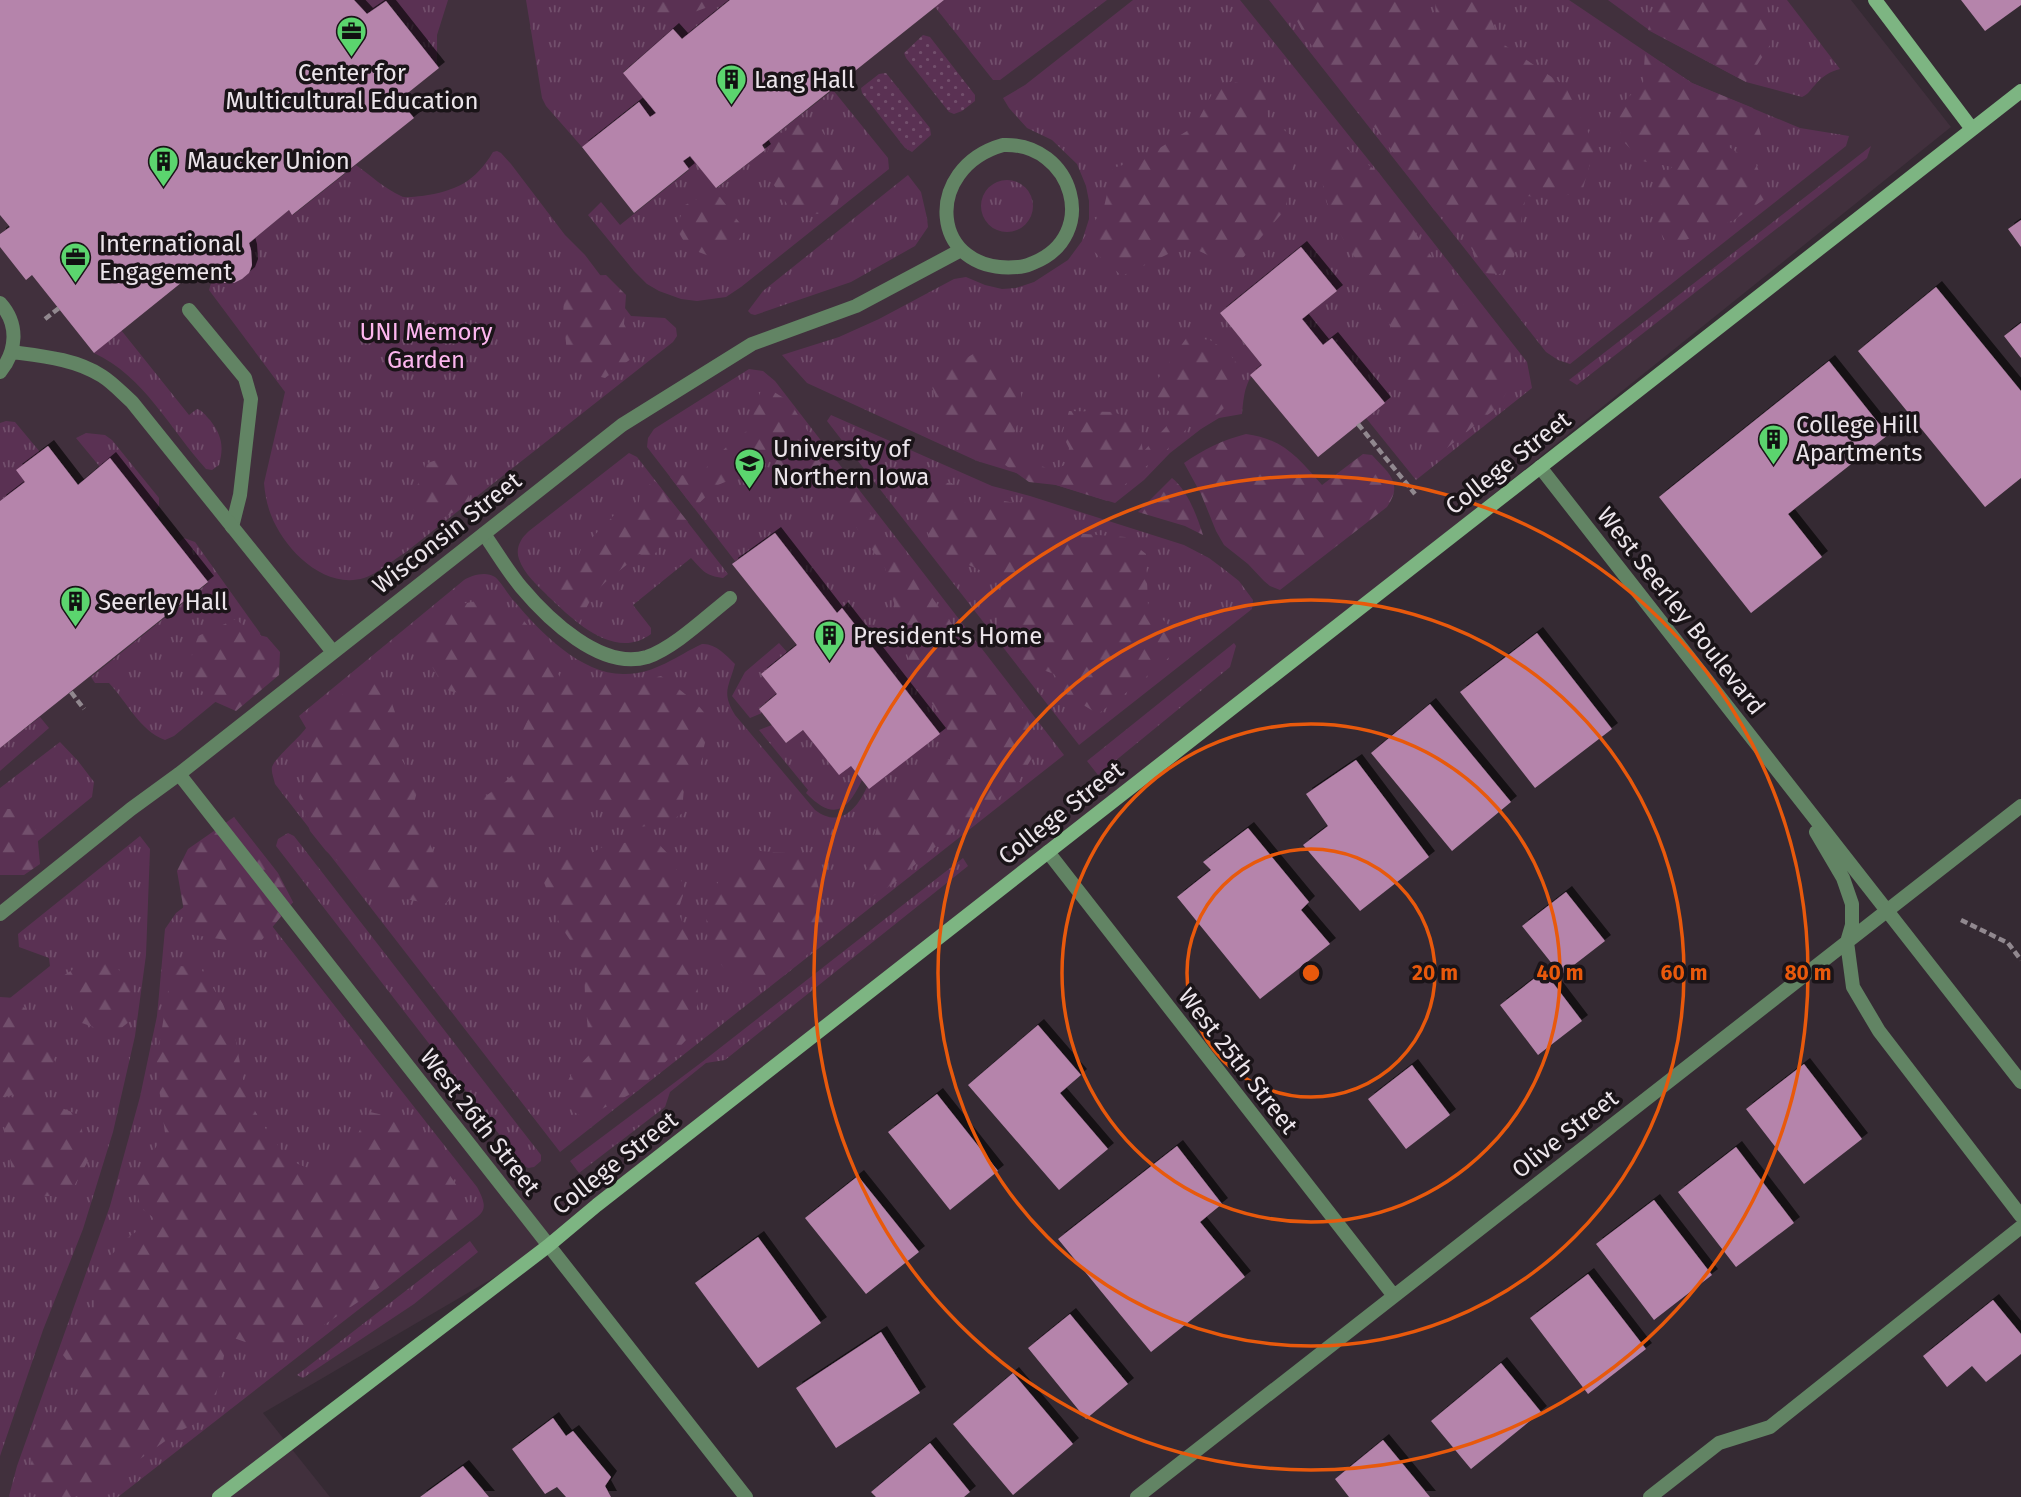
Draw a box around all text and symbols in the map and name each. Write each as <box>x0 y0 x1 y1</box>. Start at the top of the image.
office icon: Center for Multicultural Education <box>335 14 369 58</box>
place label: Center for Multicultural Education <box>225 59 479 115</box>
building icon: Lang Hall <box>714 63 748 107</box>
place label: Lang Hall <box>754 66 855 94</box>
building icon: Maucker Union <box>147 144 181 188</box>
place label: Maucker Union <box>187 147 350 175</box>
place label: International Engagement <box>99 230 241 286</box>
office icon: International Engagement <box>59 241 93 285</box>
park label: UNI Memory Garden <box>359 318 493 374</box>
street label: College Street <box>1440 405 1576 520</box>
place label: College Hill Apartments <box>1796 411 1922 467</box>
building icon: College Hill Apartments <box>1756 422 1790 466</box>
place label: University of Northern Iowa <box>773 435 929 491</box>
school or university icon: University of Northern Iowa <box>733 446 767 490</box>
street label: Wisconsin Street <box>367 466 527 600</box>
street label: West Seerley Boulevard <box>1591 502 1771 720</box>
building icon: Seerley Hall <box>58 585 92 629</box>
place label: Seerley Hall <box>98 588 228 616</box>
building icon: President's Home <box>813 619 847 663</box>
place label: President's Home <box>853 622 1042 650</box>
street label: College Street <box>993 755 1129 870</box>
text: 20 m <box>1412 960 1458 986</box>
text: 40 m <box>1537 960 1583 986</box>
text: 60 m <box>1661 960 1707 986</box>
text: 80 m <box>1784 960 1832 986</box>
centre of rings <box>1299 961 1323 985</box>
street label: West 25th Street <box>1173 983 1304 1140</box>
street label: West 26th Street <box>414 1043 546 1201</box>
street label: Olive Street <box>1506 1084 1624 1184</box>
street label: College Street <box>547 1105 683 1220</box>

